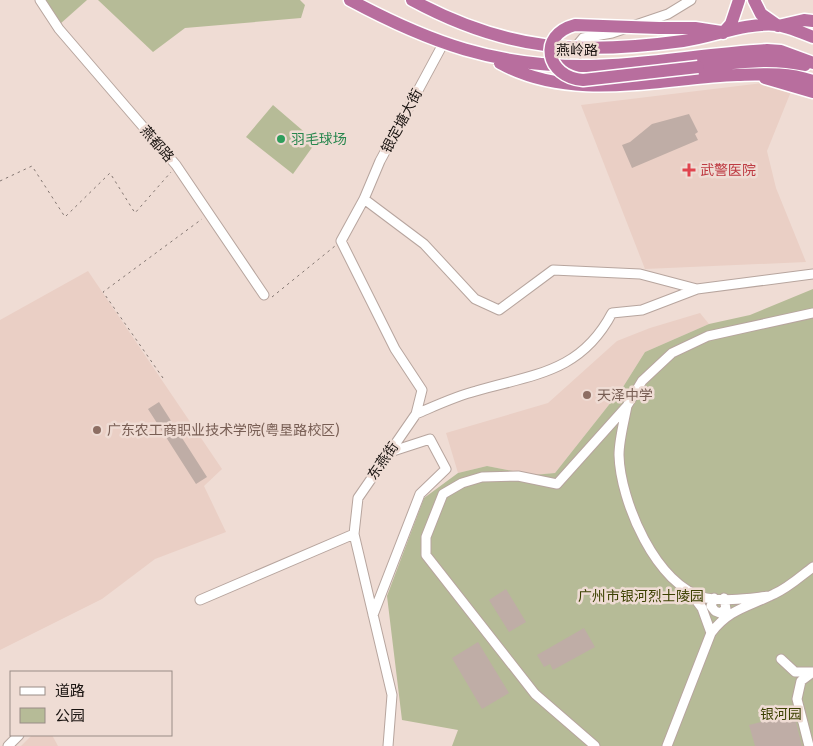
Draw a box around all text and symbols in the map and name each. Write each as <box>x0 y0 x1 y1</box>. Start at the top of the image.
street label: 燕岭路 <box>556 42 598 59</box>
street label: 银定塘大街 <box>378 86 426 156</box>
street label: 燕都路 <box>137 123 177 165</box>
place label: 羽毛球场 <box>291 131 347 148</box>
marker: 羽毛球场 <box>275 133 287 145</box>
place label: 武警医院 <box>700 162 756 179</box>
marker: 武警医院 <box>682 163 696 177</box>
place label: 天泽中学 <box>597 387 653 404</box>
marker: 天泽中学 <box>581 389 593 401</box>
place label: 广东农工商职业技术学院(粤垦路校区) <box>107 422 339 439</box>
marker: 广东农工商职业技术学院(粤垦路校区) <box>91 424 103 436</box>
street label: 东燕街 <box>364 439 402 483</box>
park label: 广州市银河烈士陵园 <box>578 588 704 605</box>
legend <box>10 671 172 736</box>
text: 道路 <box>55 682 85 700</box>
park label: 银河园 <box>760 706 802 723</box>
text: 公园 <box>55 707 85 725</box>

